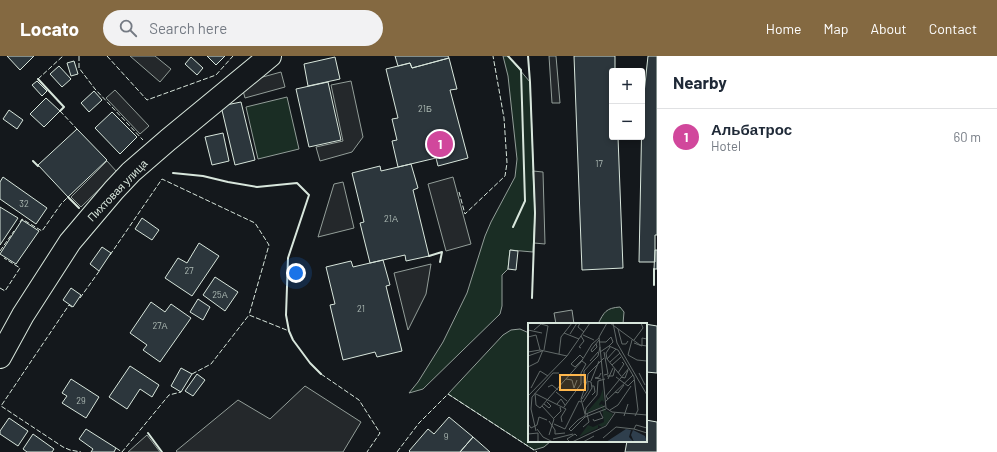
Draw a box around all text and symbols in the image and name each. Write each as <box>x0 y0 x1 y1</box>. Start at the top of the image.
search box <box>103 10 383 46</box>
text: Locato <box>20 17 79 40</box>
icon: search <box>117 17 139 39</box>
text: Search here <box>149 19 227 37</box>
text: Home <box>766 20 802 37</box>
text: Map <box>824 20 848 37</box>
text: About <box>870 20 907 37</box>
text: Contact <box>929 20 977 37</box>
map controls <box>609 68 645 140</box>
button: + <box>609 68 645 104</box>
text: Nearby <box>673 72 727 92</box>
house number: 21Б <box>418 103 432 114</box>
button: − <box>609 104 645 140</box>
text: Альбатрос <box>711 120 792 138</box>
pin: 1 <box>427 129 453 159</box>
text: 1 <box>684 129 688 145</box>
text: 60 m <box>954 129 981 145</box>
text: Hotel <box>711 138 741 154</box>
street label: Пихтовая улица <box>84 156 150 224</box>
house number: 17 <box>595 158 603 169</box>
house number: 32 <box>19 198 29 209</box>
house number: 21А <box>384 213 398 224</box>
your location <box>286 263 306 283</box>
house number: 27 <box>184 265 194 276</box>
house number: 25А <box>212 289 228 300</box>
house number: 21 <box>357 303 365 314</box>
house number: 27А <box>152 320 168 331</box>
inset map <box>528 323 647 442</box>
house number: 29 <box>76 395 86 406</box>
house number: 9 <box>444 431 449 442</box>

